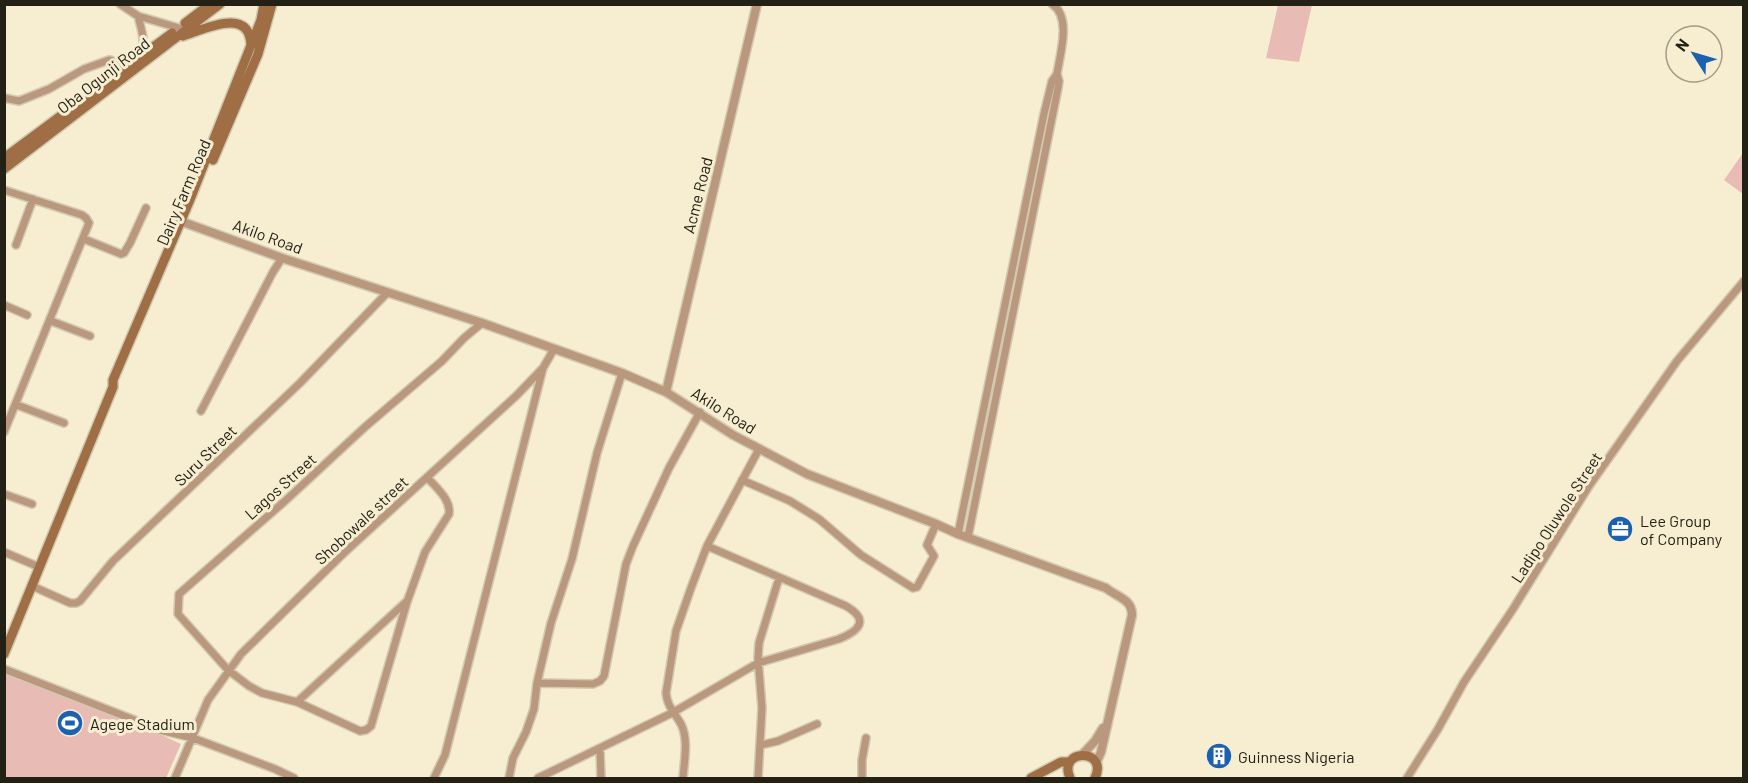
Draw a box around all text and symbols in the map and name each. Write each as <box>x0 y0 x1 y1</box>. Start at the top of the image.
north arrow <box>1664 24 1724 84</box>
street label: Oba Ogunji Road <box>53 33 153 117</box>
text: N <box>1671 35 1692 55</box>
street label: Dairy Farm Road <box>152 136 214 248</box>
street label: Acme Road <box>678 155 716 235</box>
street label: Akilo Road <box>231 215 305 257</box>
street label: Akilo Road <box>688 383 760 437</box>
street label: Suru Street <box>170 421 240 489</box>
street label: Ladipo Oluwole Street <box>1507 448 1605 586</box>
street label: Lagos Street <box>241 449 319 523</box>
street label: Shobowale street <box>310 472 412 568</box>
place label: Lee Group of Company <box>1640 511 1723 548</box>
office icon: Lee Group of Company <box>1605 514 1635 544</box>
sports icon: Agege Stadium <box>55 708 85 738</box>
place label: Agege Stadium <box>90 714 195 733</box>
building icon: Guinness Nigeria <box>1204 741 1234 771</box>
place label: Guinness Nigeria <box>1238 747 1354 766</box>

